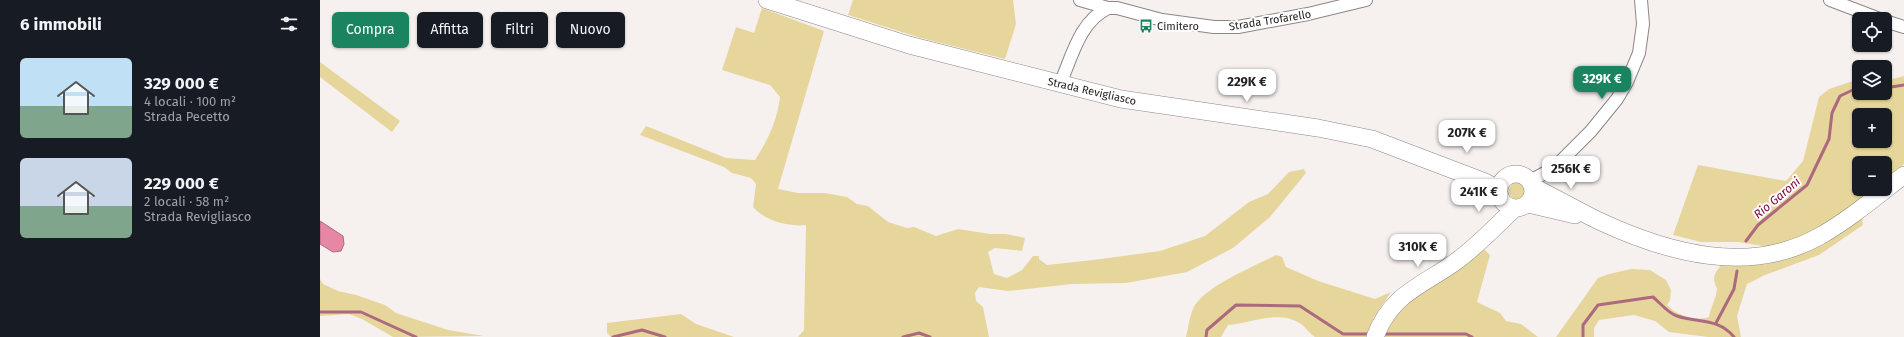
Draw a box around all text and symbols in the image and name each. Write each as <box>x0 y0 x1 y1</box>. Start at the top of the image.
street label: Strada Trofarello <box>1228 8 1312 33</box>
chip: Compra <box>332 12 409 48</box>
chip: Affitta <box>417 12 483 48</box>
chip: Filtri <box>491 12 548 48</box>
chip: Nuovo <box>556 12 625 48</box>
map controls <box>1852 12 1892 196</box>
button: locate <box>1852 12 1892 52</box>
icon: filters <box>278 13 300 35</box>
text: 6 immobili <box>20 14 102 35</box>
bus stop icon: Cimitero <box>1138 18 1154 34</box>
place label: Cimitero <box>1157 20 1199 33</box>
button: layers <box>1852 60 1892 100</box>
pin: 329K € <box>1569 66 1635 100</box>
pin: 229K € <box>1214 69 1280 103</box>
text: 329K € <box>1582 71 1622 86</box>
text: 329 000 € <box>144 73 219 94</box>
icon: home <box>52 74 100 122</box>
text: 229K € <box>1227 74 1267 89</box>
street label: Strada Revigliasco <box>1046 75 1138 108</box>
text: 4 locali · 100 m² <box>144 94 236 109</box>
button: + <box>1852 108 1892 148</box>
text: Strada Pecetto <box>144 109 230 124</box>
pin: 207K € <box>1434 120 1500 154</box>
text: 207K € <box>1447 125 1487 140</box>
pin: 256K € <box>1538 156 1604 190</box>
button: − <box>1852 156 1892 196</box>
text: 256K € <box>1551 161 1591 176</box>
text: 229 000 € <box>144 173 219 194</box>
icon: home <box>52 174 100 222</box>
water label: Rio Garoni <box>1751 174 1804 221</box>
pin: 241K € <box>1446 179 1512 213</box>
text: 241K € <box>1460 184 1498 199</box>
text: 2 locali · 58 m² <box>144 194 229 209</box>
text: Strada Revigliasco <box>144 209 251 224</box>
pin: 310K € <box>1385 234 1451 268</box>
text: 310K € <box>1398 239 1438 254</box>

